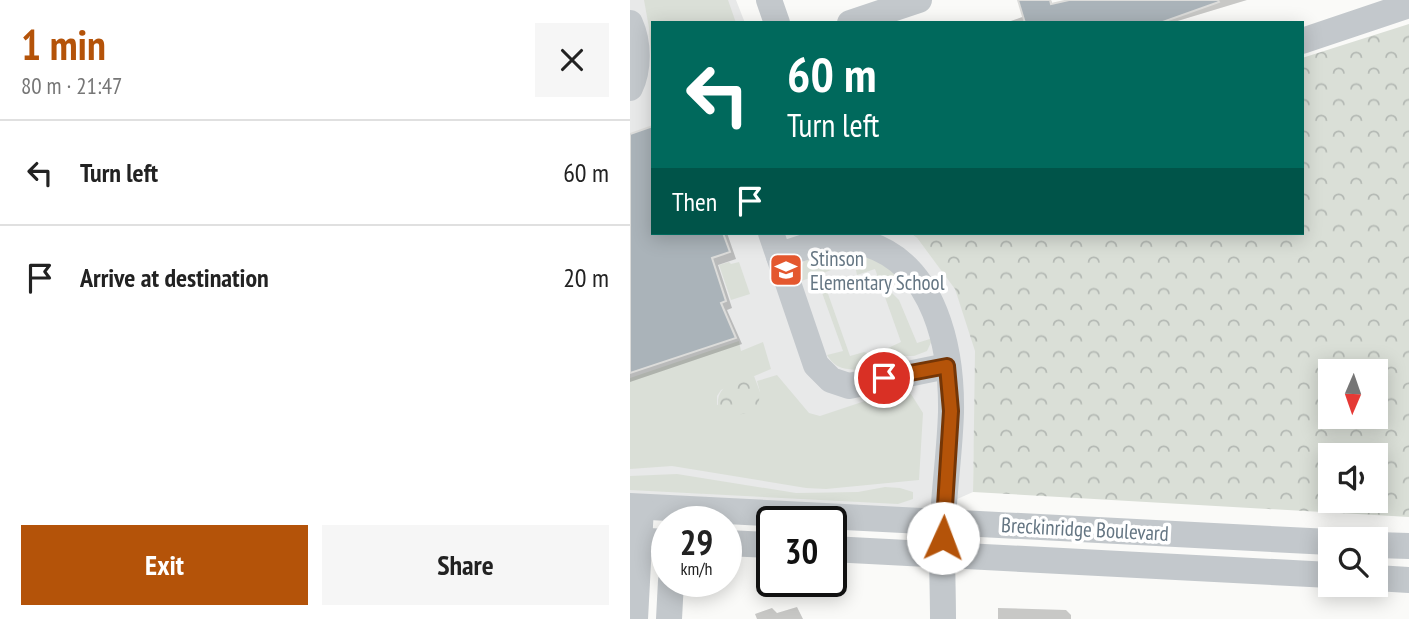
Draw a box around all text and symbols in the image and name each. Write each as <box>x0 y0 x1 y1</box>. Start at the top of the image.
text: 1 min <box>21 17 106 72</box>
button: close <box>535 23 609 97</box>
text: 60 m <box>787 42 876 106</box>
icon: left <box>672 49 763 140</box>
text: 80 m · 21:47 <box>21 71 122 100</box>
text: Turn left <box>787 104 879 146</box>
icon: left <box>21 154 59 192</box>
text: Turn left <box>80 156 158 189</box>
text: 60 m <box>563 156 609 189</box>
icon: arrive <box>731 182 769 220</box>
text: Then <box>672 185 717 218</box>
place label: Stinson Elementary School <box>810 245 945 296</box>
school or university icon: Stinson Elementary School <box>767 251 805 289</box>
icon: arrive <box>21 259 59 297</box>
text: Arrive at destination <box>80 261 269 294</box>
text: 20 m <box>563 261 609 294</box>
pin <box>854 348 914 408</box>
icon: arrive <box>865 359 903 397</box>
north arrow <box>1318 359 1388 429</box>
map controls <box>1318 359 1388 597</box>
button: sound <box>1318 443 1388 513</box>
position arrow <box>906 501 980 575</box>
speed limit sign: 30 <box>756 506 847 597</box>
street label: Breckinridge Boulevard <box>1000 511 1170 547</box>
text: 29 <box>680 519 713 565</box>
button: Exit <box>21 525 308 605</box>
button: Share <box>322 525 609 605</box>
button: search <box>1318 527 1388 597</box>
text: km/h <box>681 557 712 580</box>

